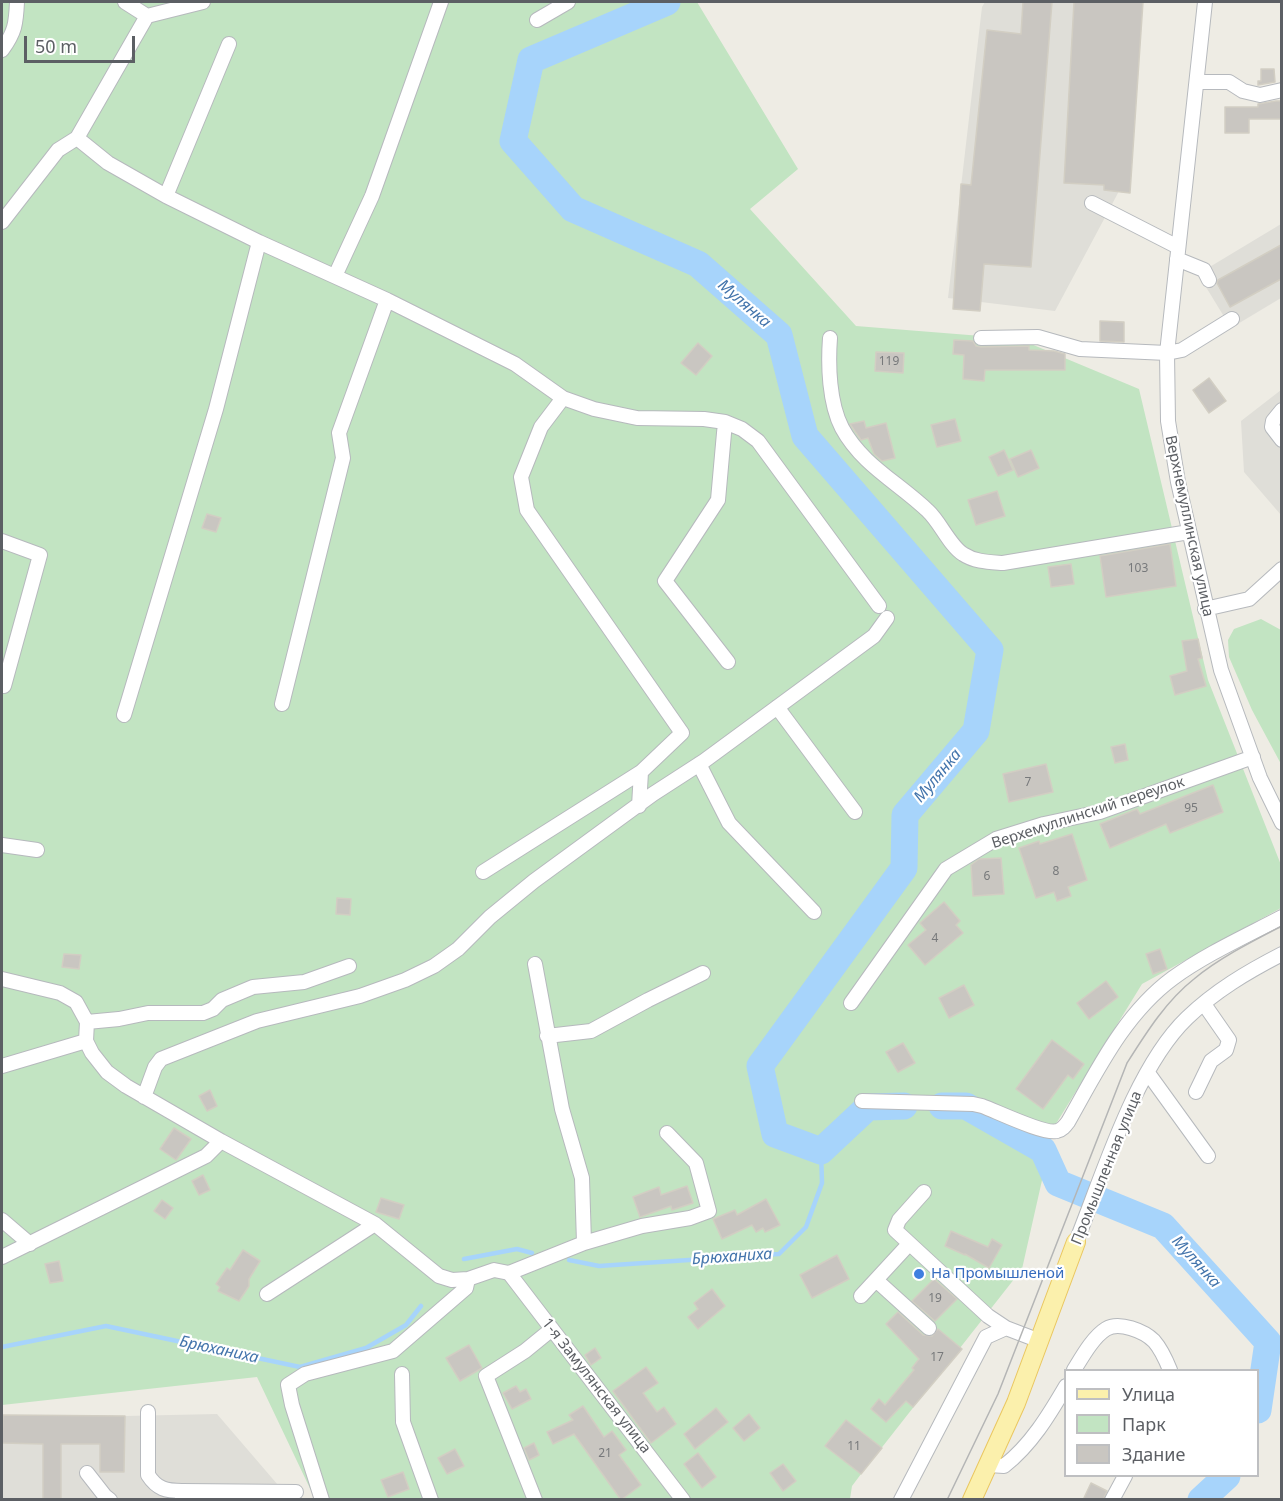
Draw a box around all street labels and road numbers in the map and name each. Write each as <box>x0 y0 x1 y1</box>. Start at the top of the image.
street label: Верхнемуллинская улица <box>1161 434 1217 618</box>
street label: Верхемуллинский переулок <box>989 773 1187 853</box>
street label: Промышленная улица <box>1068 1088 1146 1248</box>
street label: 1-я Замулянская улица <box>538 1315 654 1457</box>

